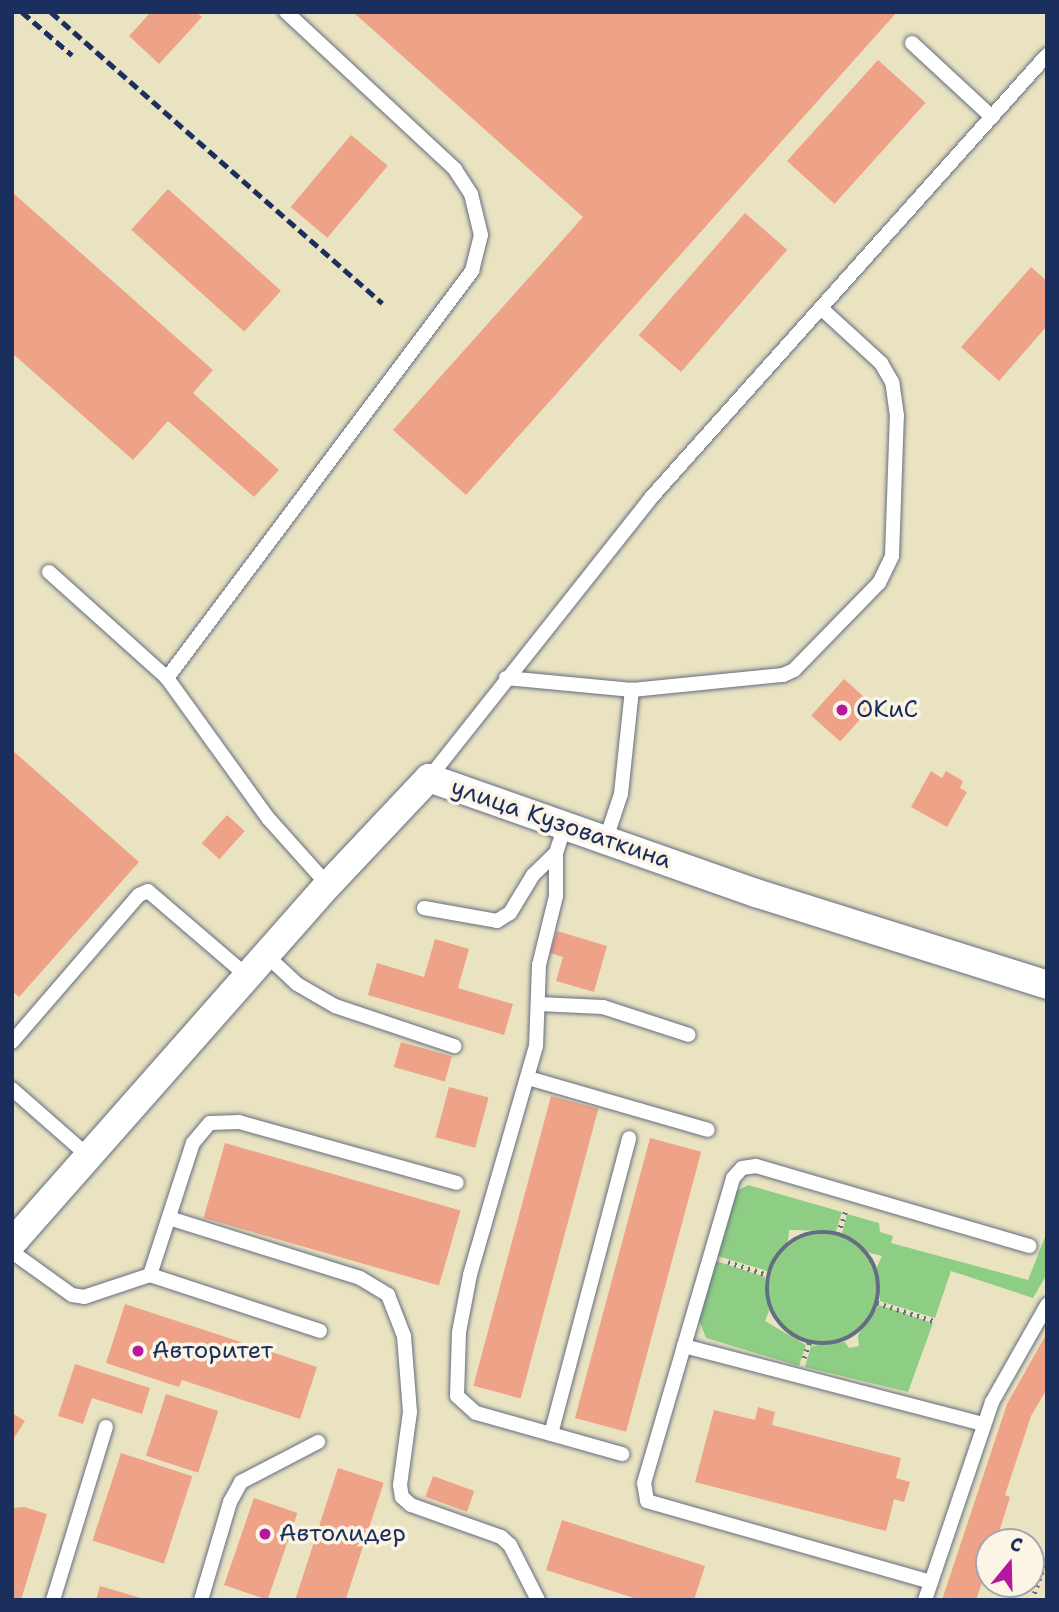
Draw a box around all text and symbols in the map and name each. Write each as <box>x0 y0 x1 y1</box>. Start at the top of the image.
place label: ОКиС <box>856 696 918 724</box>
marker: ОКиС <box>834 702 850 718</box>
street label: улица Кузоваткина <box>447 773 675 875</box>
place label: Авторитет <box>152 1337 273 1365</box>
marker: Авторитет <box>130 1343 146 1359</box>
place label: Автолидер <box>279 1520 406 1548</box>
marker: Автолидер <box>257 1526 273 1542</box>
north arrow <box>975 1528 1045 1598</box>
text: С <box>1007 1531 1026 1558</box>

